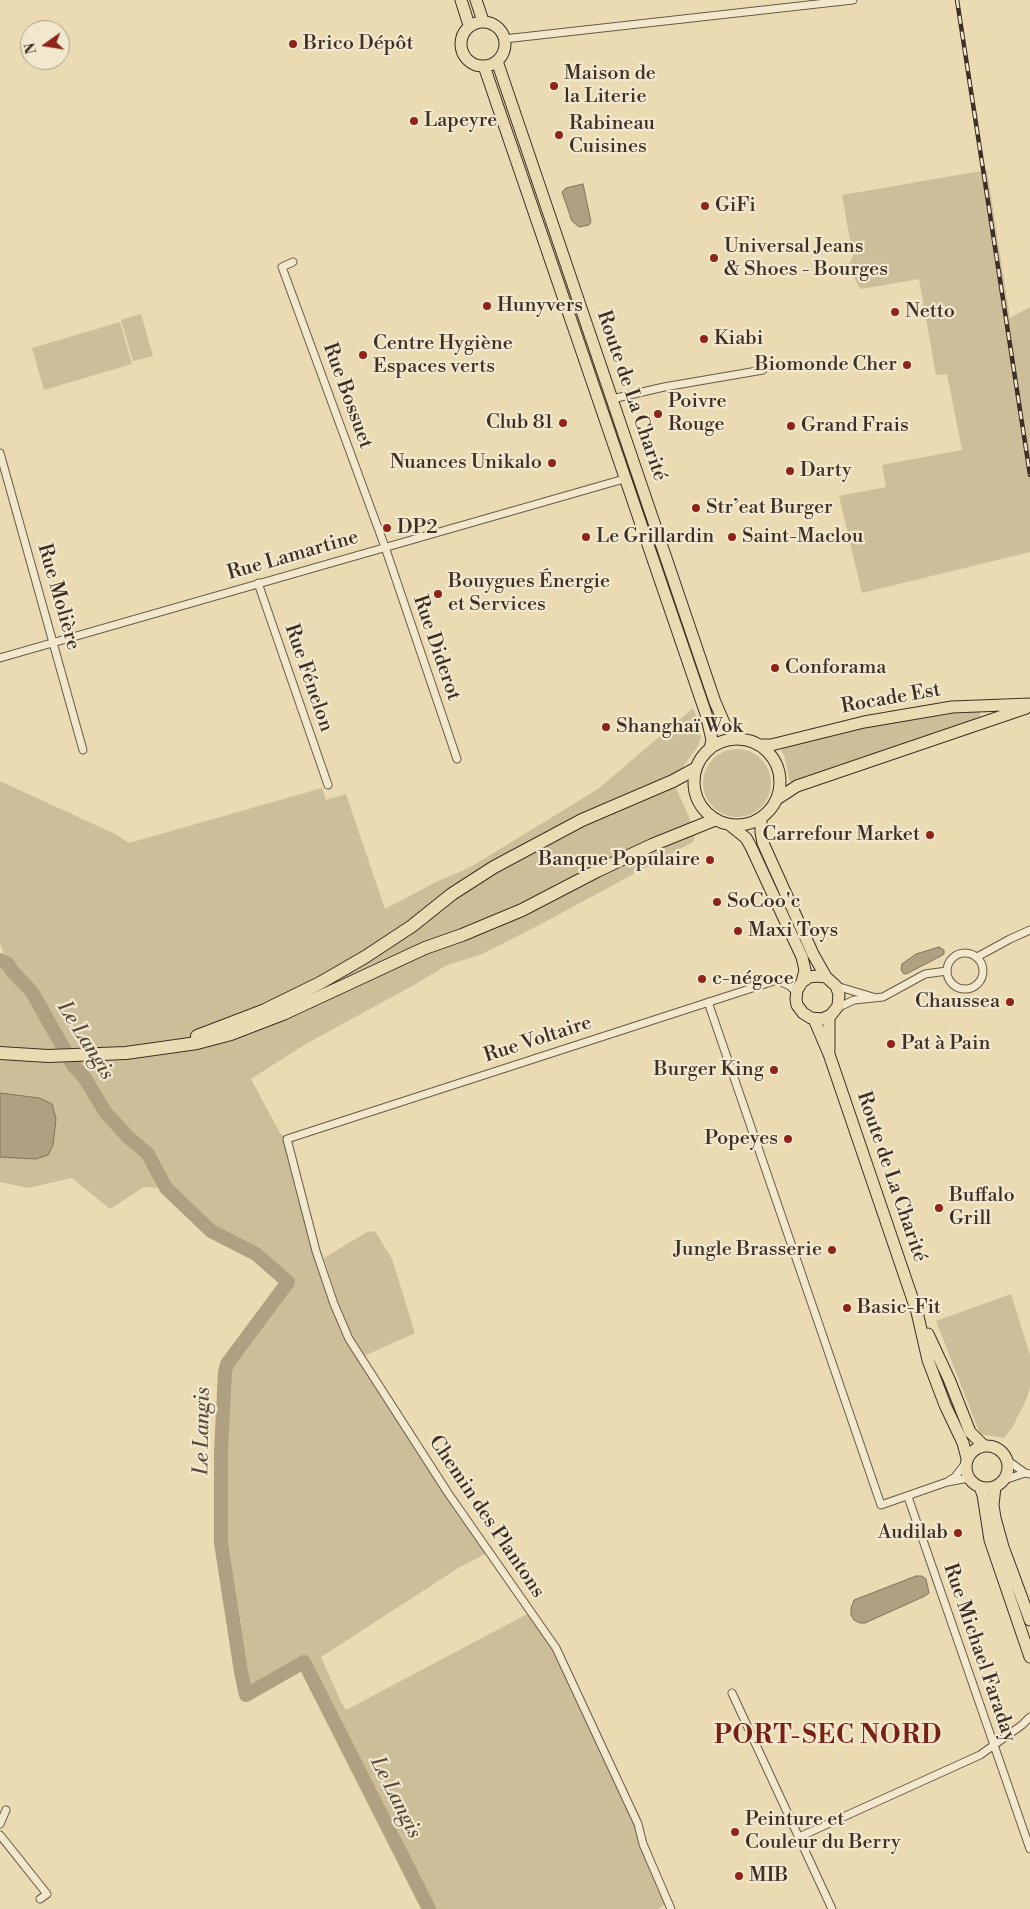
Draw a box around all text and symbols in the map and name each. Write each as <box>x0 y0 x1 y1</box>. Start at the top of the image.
north arrow <box>20 20 70 70</box>
place label: Brico Dépôt <box>303 32 414 56</box>
marker: Brico Dépôt <box>287 38 299 50</box>
text: N <box>21 41 41 56</box>
place label: Maison de la Literie <box>564 62 656 109</box>
marker: Maison de la Literie <box>548 80 560 92</box>
place label: Lapeyre <box>424 109 497 133</box>
place label: Rabineau Cuisines <box>569 112 655 159</box>
marker: Lapeyre <box>408 115 420 127</box>
marker: Rabineau Cuisines <box>553 129 565 141</box>
place label: GiFi <box>715 194 756 218</box>
marker: GiFi <box>699 200 711 212</box>
place label: Universal Jeans & Shoes - Bourges <box>724 235 888 282</box>
marker: Universal Jeans & Shoes - Bourges <box>708 252 720 264</box>
place label: Hunyvers <box>497 294 583 318</box>
marker: Hunyvers <box>481 300 493 312</box>
place label: Netto <box>905 300 955 324</box>
marker: Netto <box>889 306 901 318</box>
street label: Route de La Charité <box>591 308 671 484</box>
place label: Kiabi <box>714 327 763 351</box>
place label: Centre Hygiène Espaces verts <box>373 332 513 379</box>
marker: Kiabi <box>698 333 710 345</box>
street label: Rue Bossuet <box>317 340 377 452</box>
marker: Centre Hygiène Espaces verts <box>357 349 369 361</box>
place label: Biomonde Cher <box>754 353 897 377</box>
marker: Biomonde Cher <box>901 359 913 371</box>
place label: Poivre Rouge <box>668 390 727 437</box>
marker: Poivre Rouge <box>652 408 664 420</box>
place label: Club 81 <box>486 411 553 435</box>
place label: Grand Frais <box>801 414 909 438</box>
marker: Club 81 <box>557 417 569 429</box>
marker: Grand Frais <box>785 420 797 432</box>
place label: Nuances Unikalo <box>390 451 542 475</box>
marker: Nuances Unikalo <box>546 457 558 469</box>
place label: Darty <box>800 459 852 483</box>
marker: Darty <box>784 465 796 477</box>
place label: Str’eat Burger <box>706 496 833 520</box>
marker: Str’eat Burger <box>690 502 702 514</box>
place label: DP2 <box>397 516 438 540</box>
marker: DP2 <box>381 522 393 534</box>
place label: Le Grillardin <box>596 525 714 549</box>
place label: Saint-Maclou <box>742 525 863 549</box>
street label: Rue Lamartine <box>225 526 361 586</box>
marker: Le Grillardin <box>580 531 592 543</box>
marker: Saint-Maclou <box>726 531 738 543</box>
street label: Rue Molière <box>31 541 85 653</box>
place label: Bouygues Énergie et Services <box>448 570 610 617</box>
marker: Bouygues Énergie et Services <box>432 588 444 600</box>
street label: Rue Diderot <box>407 592 465 704</box>
street label: Rue Fénelon <box>278 621 338 735</box>
place label: Conforama <box>785 656 886 680</box>
marker: Conforama <box>769 662 781 674</box>
street label: Rocade Est <box>839 678 943 720</box>
place label: Shanghaï Wok <box>616 715 743 739</box>
marker: Shanghaï Wok <box>600 721 612 733</box>
place label: Carrefour Market <box>763 823 920 847</box>
marker: Carrefour Market <box>924 829 936 841</box>
place label: Banque Populaire <box>538 848 700 872</box>
marker: Banque Populaire <box>704 854 716 866</box>
place label: SoCoo'c <box>727 890 801 914</box>
marker: SoCoo'c <box>711 896 723 908</box>
place label: Maxi Toys <box>748 919 838 943</box>
marker: Maxi Toys <box>732 925 744 937</box>
place label: c-négoce <box>712 967 794 991</box>
marker: c-négoce <box>696 973 708 985</box>
place label: Chaussea <box>915 990 1000 1014</box>
marker: Chaussea <box>1004 996 1016 1008</box>
water label: Le Langis <box>51 997 119 1085</box>
street label: Rue Voltaire <box>481 1011 595 1069</box>
place label: Pat à Pain <box>901 1032 990 1056</box>
marker: Pat à Pain <box>885 1038 897 1050</box>
place label: Burger King <box>654 1058 764 1082</box>
marker: Burger King <box>768 1064 780 1076</box>
street label: Route de La Charité <box>851 1089 931 1265</box>
place label: Popeyes <box>705 1127 778 1151</box>
marker: Popeyes <box>782 1133 794 1145</box>
place label: Buffalo Grill <box>949 1184 1015 1231</box>
marker: Buffalo Grill <box>933 1202 945 1214</box>
place label: Jungle Brasserie <box>674 1238 822 1262</box>
marker: Jungle Brasserie <box>826 1244 838 1256</box>
place label: Basic-Fit <box>857 1296 941 1320</box>
marker: Basic-Fit <box>841 1302 853 1314</box>
water label: Le Langis <box>190 1387 216 1475</box>
street label: Chemin des Plantons <box>423 1431 549 1603</box>
place label: Audilab <box>878 1521 948 1545</box>
marker: Audilab <box>952 1527 964 1539</box>
street label: Rue Michael Faraday <box>937 1560 1021 1746</box>
district label: PORT-SEC NORD <box>712 1722 944 1752</box>
water label: Le Langis <box>364 1753 426 1843</box>
place label: Peinture et Couleur du Berry <box>745 1808 901 1855</box>
marker: Peinture et Couleur du Berry <box>729 1826 741 1838</box>
place label: MIB <box>749 1864 788 1888</box>
marker: MIB <box>733 1870 745 1882</box>

